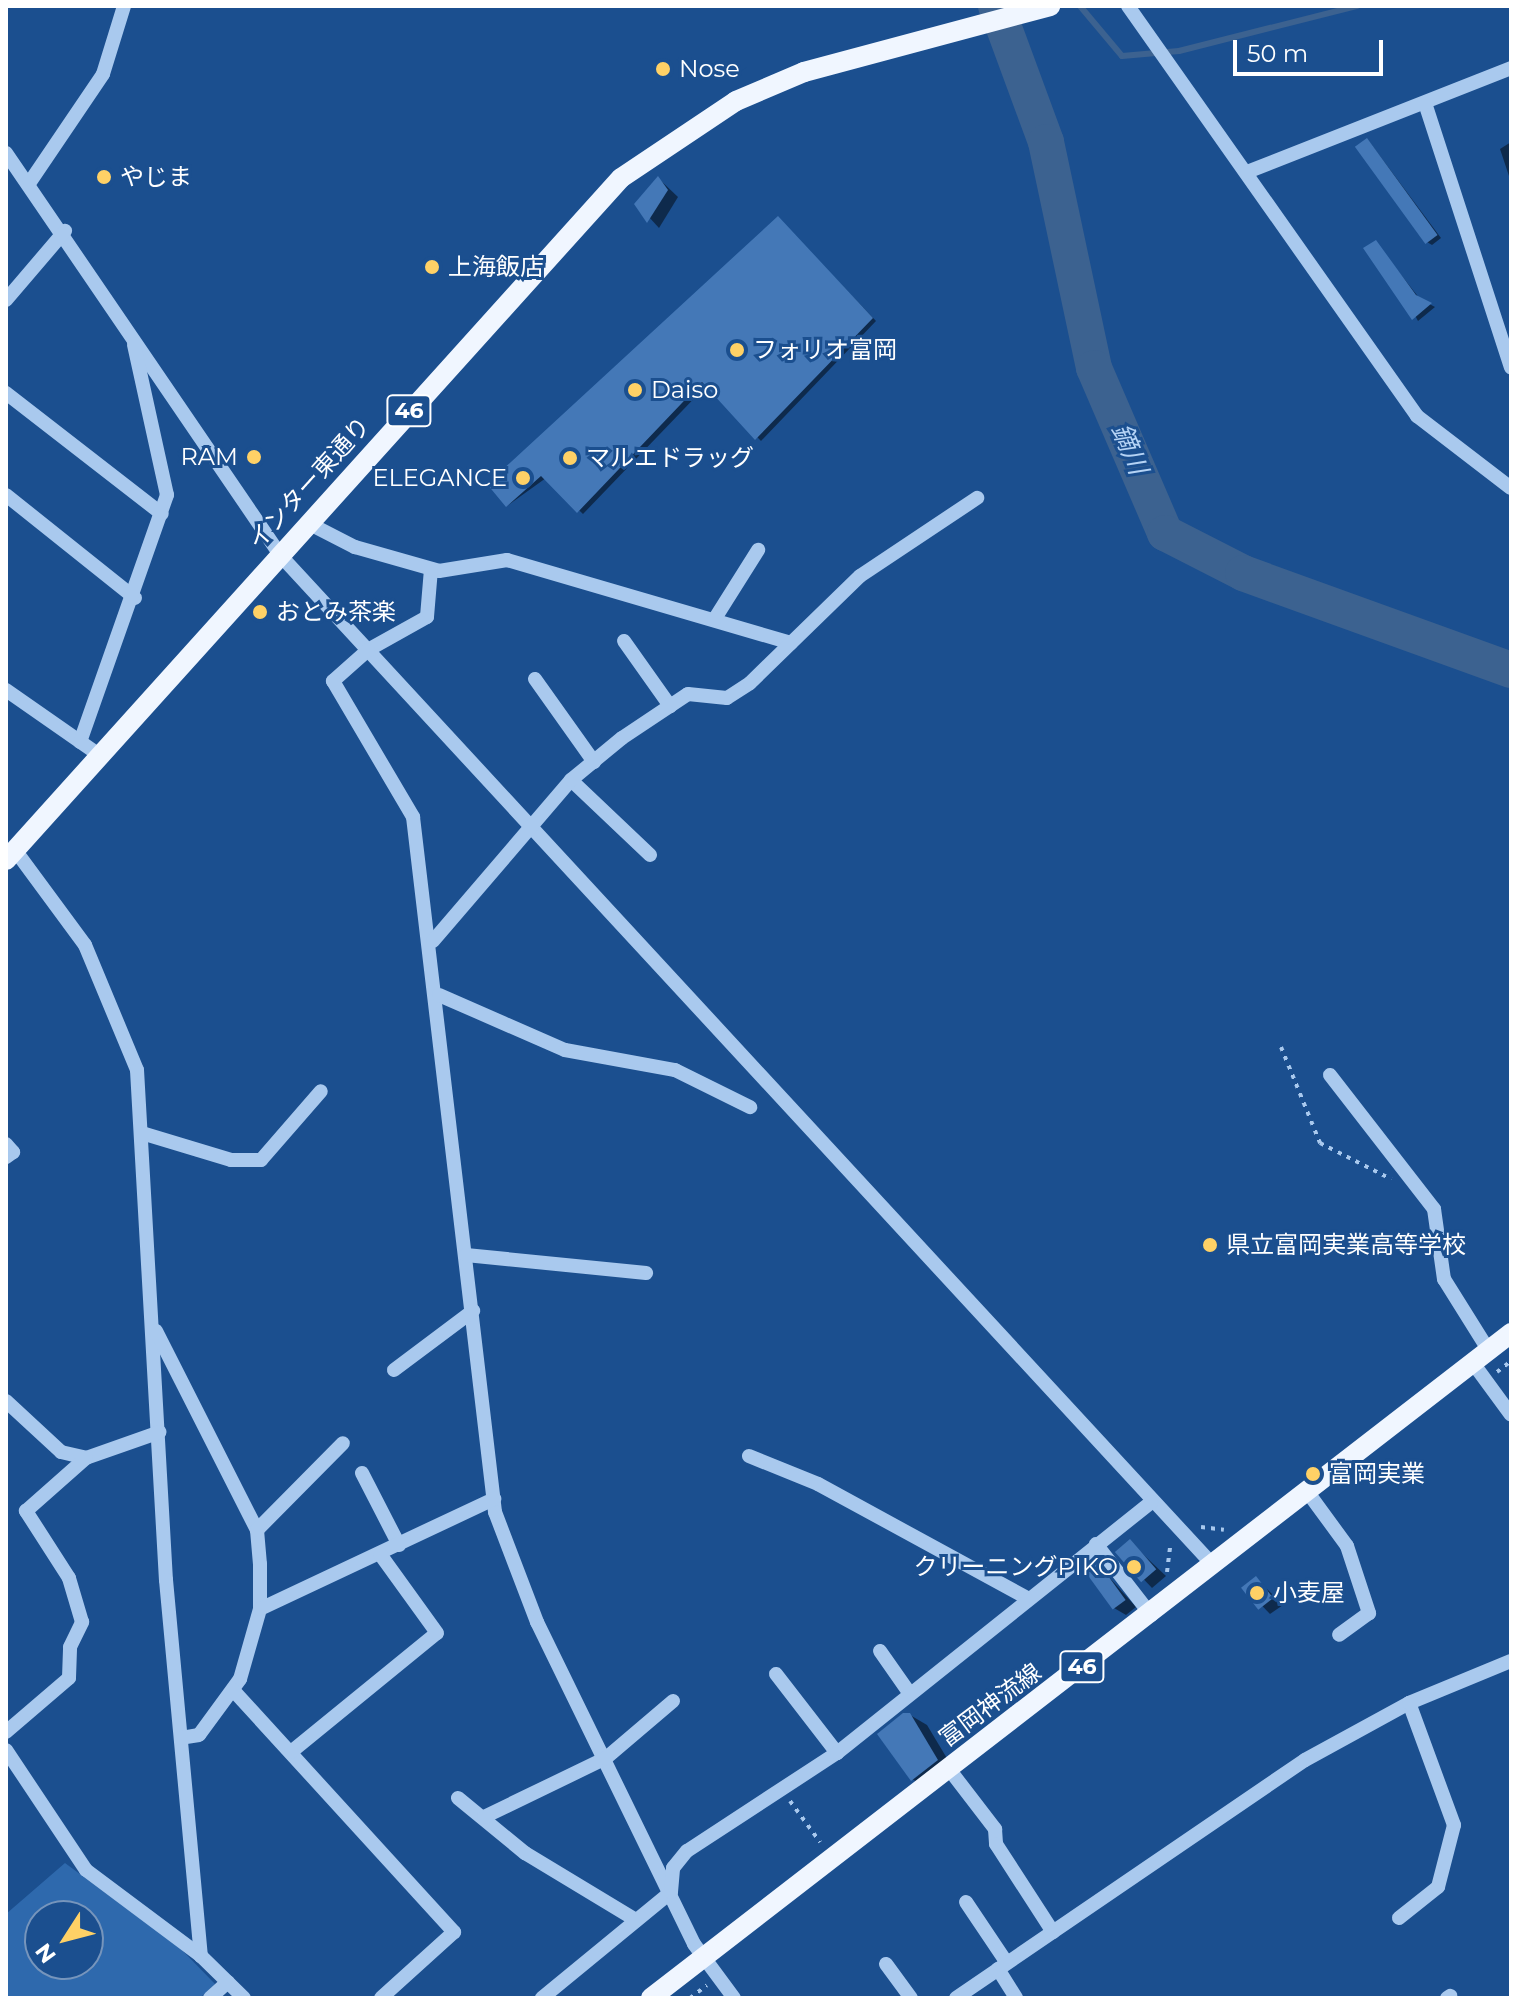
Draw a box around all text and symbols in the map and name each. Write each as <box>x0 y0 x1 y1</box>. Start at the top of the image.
scale bar <box>1237 24 1387 74</box>
text: 50 m <box>1247 39 1308 68</box>
place label: Nose <box>679 55 740 83</box>
marker: Nose <box>654 60 672 78</box>
place label: やじま <box>120 163 192 191</box>
marker: やじま <box>95 168 113 186</box>
place label: 上海飯店 <box>448 253 544 281</box>
marker: 上海飯店 <box>423 258 441 276</box>
place label: フォリオ富岡 <box>753 336 897 364</box>
marker: フォリオ富岡 <box>728 341 746 359</box>
place label: Daiso <box>651 376 718 404</box>
marker: Daiso <box>626 381 644 399</box>
road number: 46 <box>385 393 433 429</box>
street label: インター東通り <box>242 411 376 555</box>
water label: 鏑川 <box>1104 419 1154 479</box>
place label: RAM <box>181 443 238 471</box>
place label: マルエドラッグ <box>586 444 754 472</box>
marker: RAM <box>245 448 263 466</box>
marker: マルエドラッグ <box>561 449 579 467</box>
place label: ELEGANCE <box>372 464 507 492</box>
marker: ELEGANCE <box>514 469 532 487</box>
place label: おとみ茶楽 <box>276 598 396 626</box>
marker: おとみ茶楽 <box>251 603 269 621</box>
place label: 県立富岡実業高等学校 <box>1226 1231 1466 1259</box>
marker: 県立富岡実業高等学校 <box>1201 1236 1219 1254</box>
place label: 富岡実業 <box>1329 1460 1425 1488</box>
marker: 富岡実業 <box>1304 1465 1322 1483</box>
place label: クリーニングPIKO <box>914 1553 1118 1581</box>
marker: クリーニングPIKO <box>1125 1558 1143 1576</box>
place label: 小麦屋 <box>1273 1579 1345 1607</box>
marker: 小麦屋 <box>1248 1584 1266 1602</box>
road number: 46 <box>1058 1649 1106 1685</box>
street label: 富岡神流線 <box>933 1657 1047 1753</box>
north arrow <box>24 1900 104 1980</box>
text: N <box>30 1938 62 1968</box>

